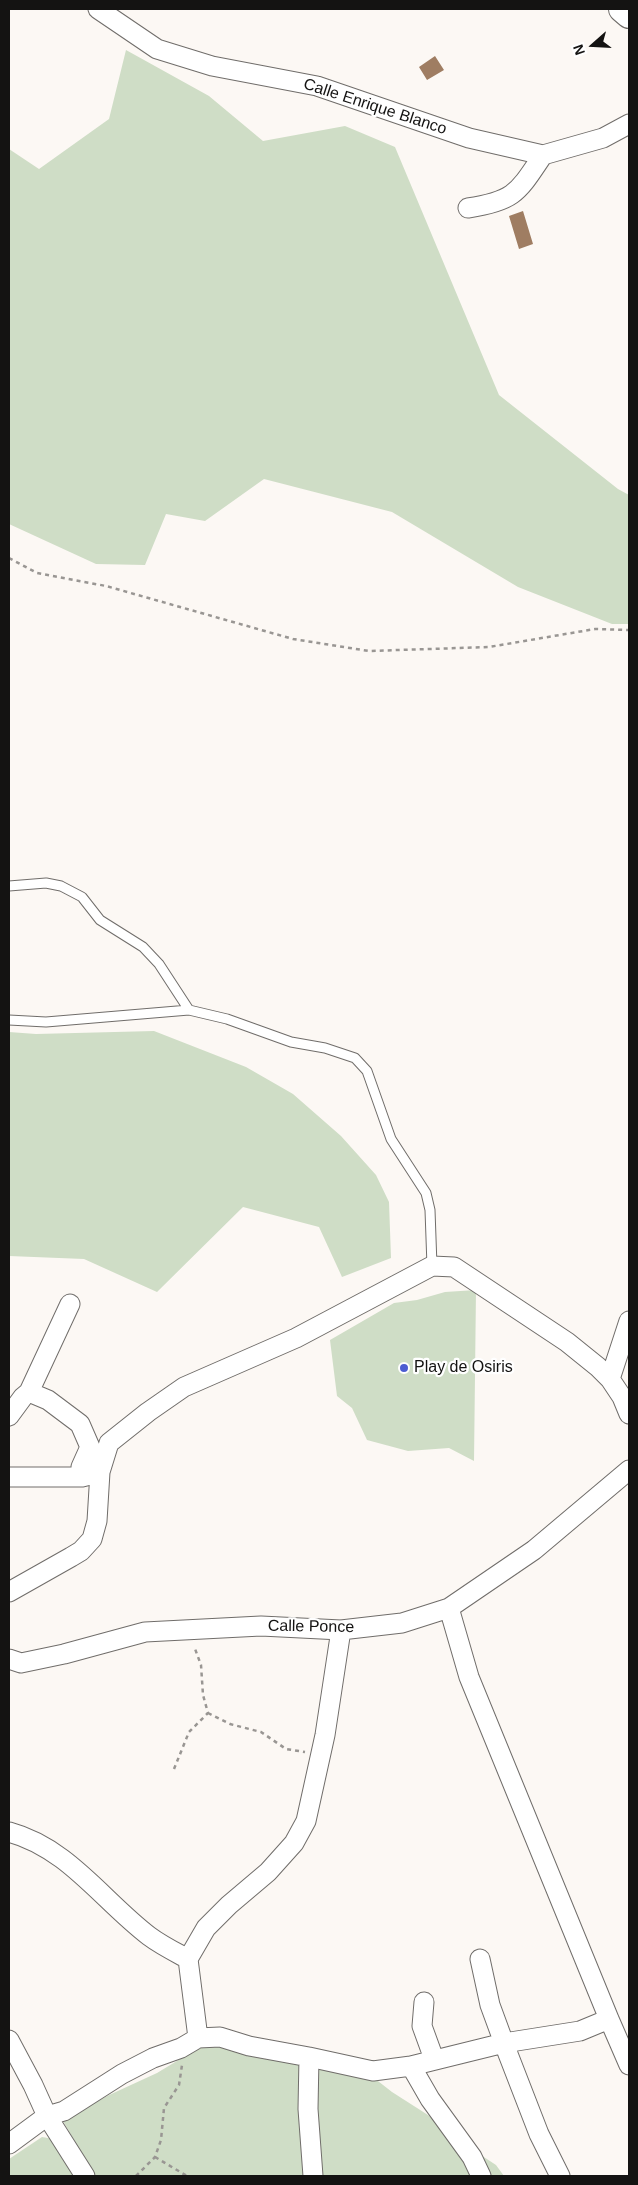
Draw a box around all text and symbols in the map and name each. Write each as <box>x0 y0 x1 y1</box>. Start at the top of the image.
north arrow <box>568 20 618 70</box>
text: N <box>570 42 588 57</box>
street label: Calle Enrique Blanco <box>301 75 449 139</box>
place label: Play de Osiris <box>414 1358 513 1378</box>
marker: Play de Osiris <box>398 1362 410 1374</box>
street label: Calle Ponce <box>268 1617 354 1637</box>

